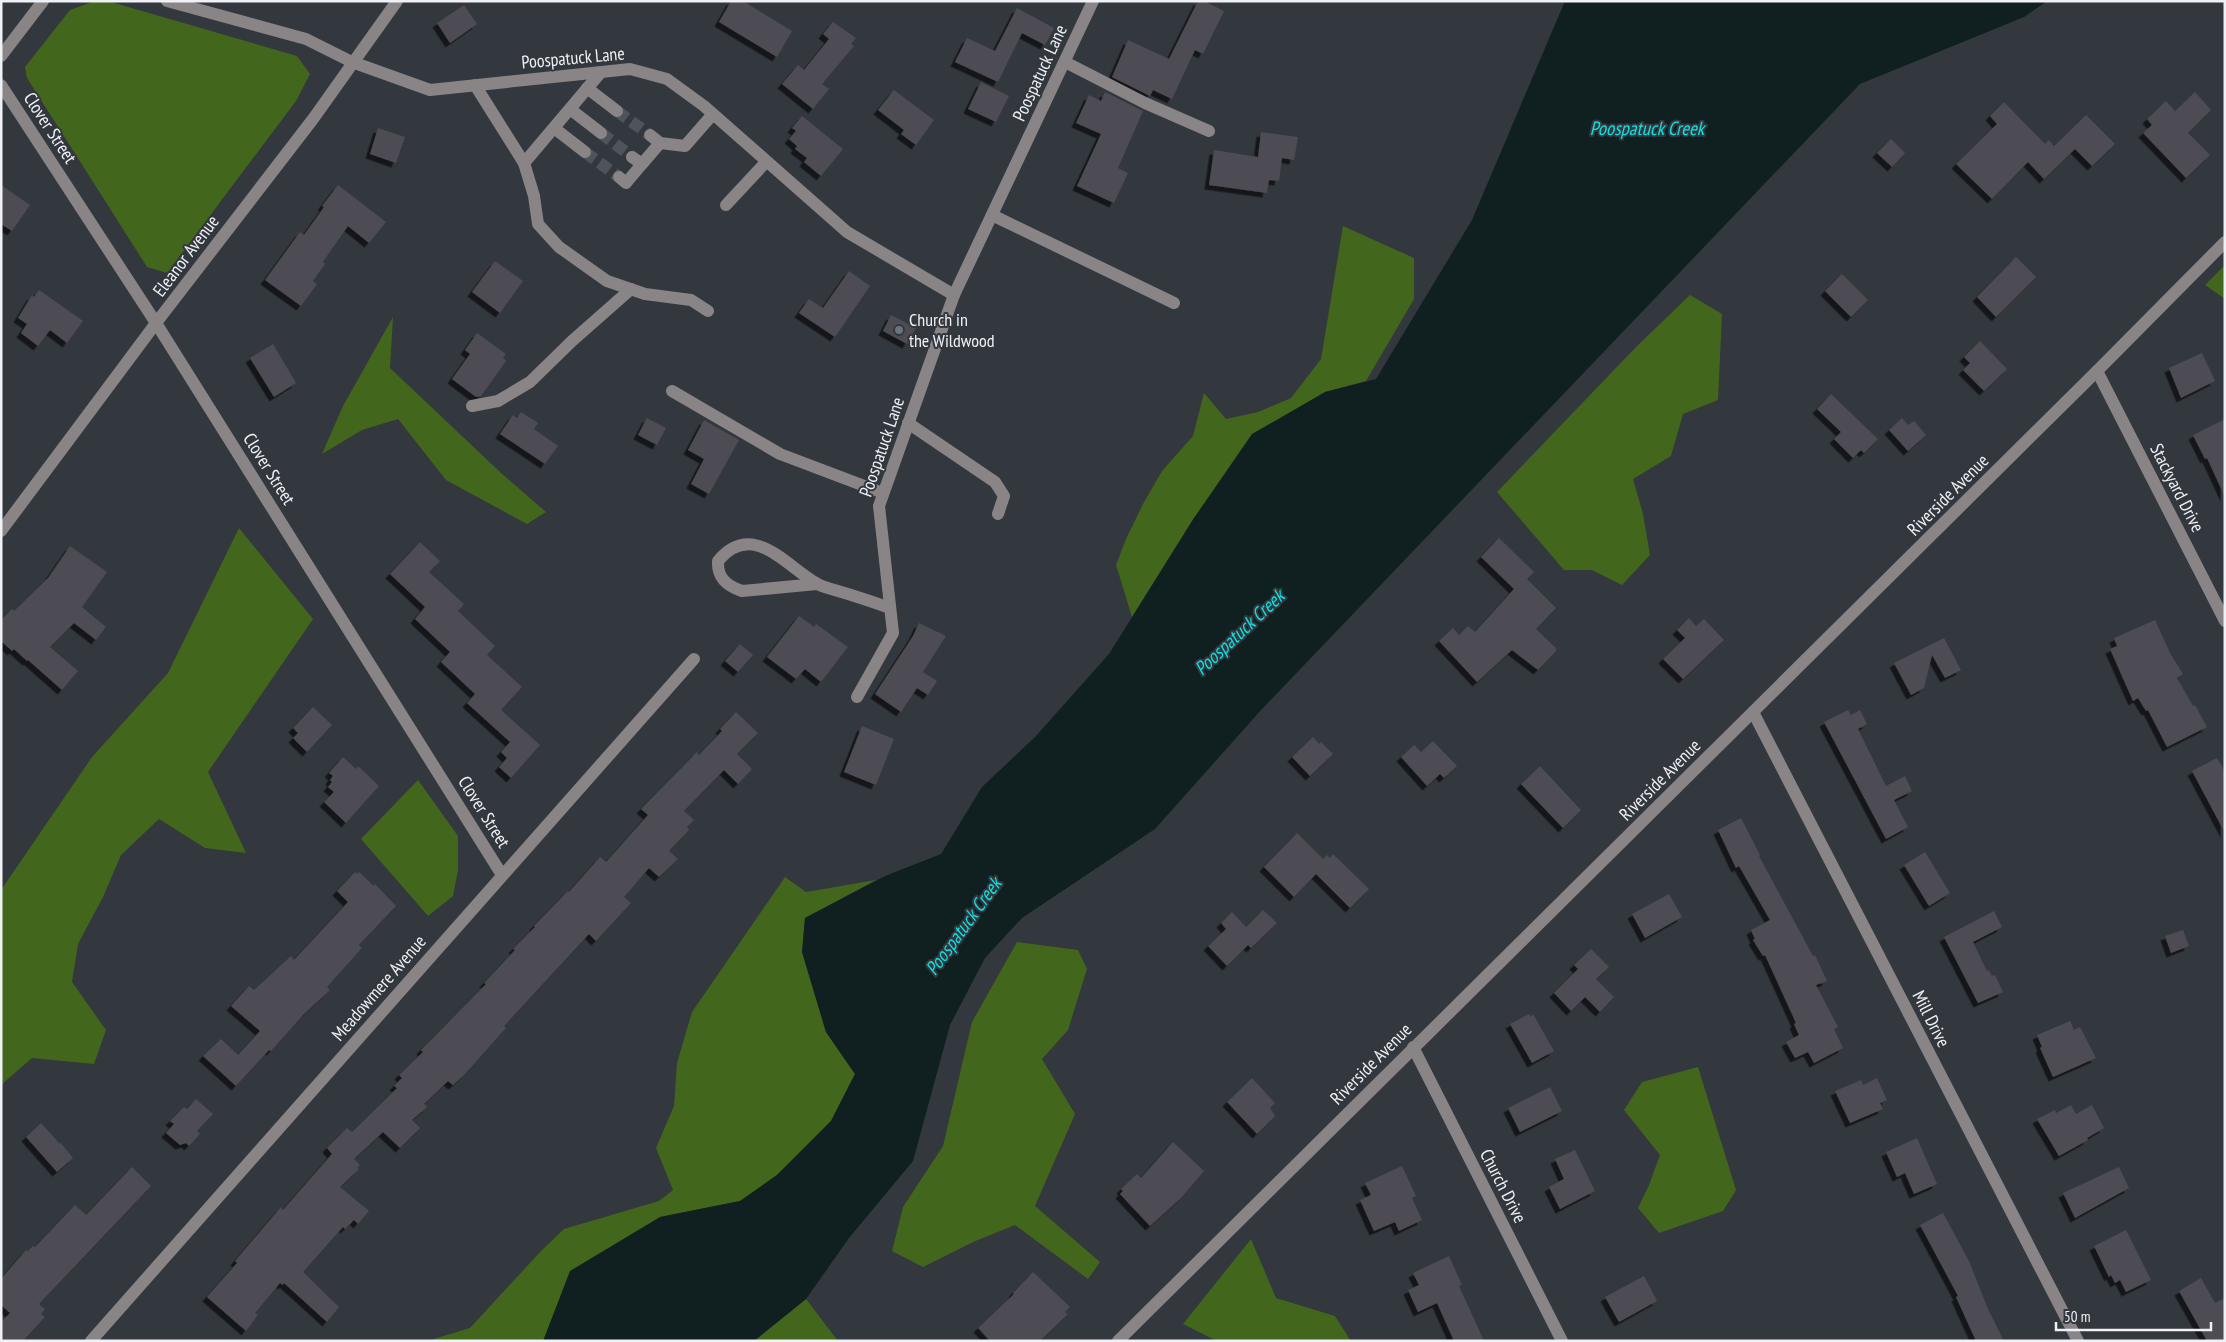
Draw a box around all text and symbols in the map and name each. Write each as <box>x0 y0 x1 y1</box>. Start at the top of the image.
street label: Poospatuck Lane <box>1007 21 1072 125</box>
street label: Poospatuck Lane <box>520 42 626 73</box>
street label: Clover Street <box>19 88 82 168</box>
water label: Poospatuck Creek <box>1590 116 1707 140</box>
street label: Eleanor Avenue <box>148 210 224 301</box>
place label: Church in the Wildwood <box>909 308 995 352</box>
marker: Church in the Wildwood <box>893 324 905 336</box>
street label: Poospatuck Lane <box>854 394 909 500</box>
street label: Clover Street <box>238 429 301 509</box>
street label: Stackyard Drive <box>2145 440 2210 536</box>
street label: Riverside Avenue <box>1902 449 1993 540</box>
water label: Poospatuck Creek <box>1189 582 1291 680</box>
street label: Riverside Avenue <box>1614 734 1705 825</box>
street label: Clover Street <box>453 772 516 852</box>
water label: Poospatuck Creek <box>920 871 1008 979</box>
street label: Meadowmere Avenue <box>326 930 431 1045</box>
street label: Mill Drive <box>1908 987 1955 1051</box>
street label: Riverside Avenue <box>1325 1018 1416 1109</box>
street label: Church Drive <box>1475 1145 1532 1227</box>
scale bar <box>2056 1300 2211 1332</box>
text: 50 m <box>2064 1307 2090 1326</box>

